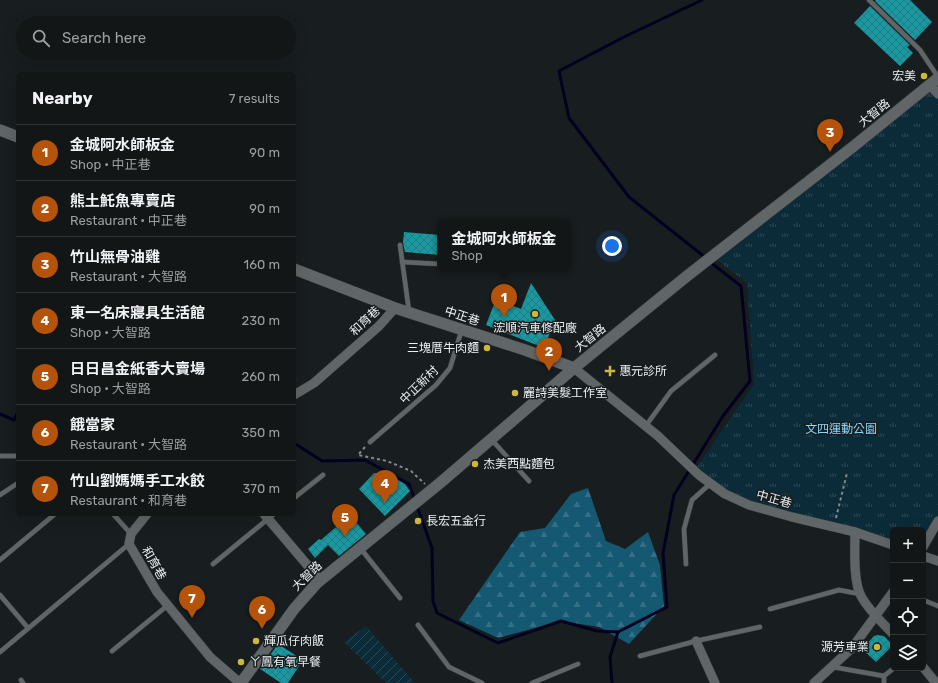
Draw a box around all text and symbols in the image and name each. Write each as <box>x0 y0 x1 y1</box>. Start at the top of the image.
search box <box>16 16 296 60</box>
icon: search <box>30 27 52 49</box>
text: Search here <box>62 29 146 47</box>
place label: 宏美 <box>892 69 916 83</box>
marker: 宏美 <box>919 71 929 81</box>
text: Nearby <box>32 88 93 108</box>
text: 7 results <box>229 91 280 106</box>
street label: 大智路 <box>856 96 892 130</box>
pin: 3 <box>817 119 843 152</box>
text: 金城阿水師板金 <box>70 136 175 154</box>
text: 1 <box>42 145 48 160</box>
text: 90 m <box>249 145 280 160</box>
text: Shop · 中正巷 <box>70 157 151 172</box>
text: 熊土魠魚專賣店 <box>70 192 175 210</box>
text: 2 <box>41 201 49 216</box>
text: 90 m <box>249 201 280 216</box>
text: Restaurant · 中正巷 <box>70 213 187 228</box>
popup <box>437 219 571 271</box>
text: 金城阿水師板金 <box>451 230 557 248</box>
your location <box>602 236 622 256</box>
text: 竹山無骨油雞 <box>70 248 160 266</box>
text: Shop <box>451 248 483 263</box>
text: 3 <box>41 257 49 272</box>
text: 160 m <box>244 257 280 272</box>
text: Restaurant · 大智路 <box>70 269 187 284</box>
pin: 1 <box>491 284 517 317</box>
text: 東一名床寢具生活館 <box>70 304 205 322</box>
street label: 和育巷 <box>347 304 383 338</box>
street label: 中正巷 <box>443 304 481 328</box>
marker: 浤順汽車修配廠 <box>530 309 540 319</box>
text: 4 <box>41 313 49 328</box>
text: 230 m <box>242 313 280 328</box>
place label: 浤順汽車修配廠 <box>493 321 577 335</box>
street label: 大智路 <box>572 321 608 355</box>
text: Shop · 大智路 <box>70 325 151 340</box>
pin: 2 <box>536 338 562 371</box>
place label: 三塊厝牛肉麵 <box>407 341 479 355</box>
marker: 三塊厝牛肉麵 <box>482 343 492 353</box>
text: 日日昌金紙香大賣場 <box>70 360 205 378</box>
street label: 中正新村 <box>397 363 442 407</box>
place label: 惠元診所 <box>619 364 667 378</box>
marker: 惠元診所 <box>604 365 616 377</box>
text: 5 <box>41 369 49 384</box>
text: 260 m <box>242 369 280 384</box>
text: Shop · 大智路 <box>70 381 151 396</box>
place label: 麗詩美髮工作室 <box>523 386 607 400</box>
marker: 麗詩美髮工作室 <box>510 388 520 398</box>
text: 餓當家 <box>70 416 115 434</box>
park label: 文四運動公園 <box>805 422 877 436</box>
text: 6 <box>41 425 49 440</box>
text: 350 m <box>241 425 280 440</box>
text: Restaurant · 大智路 <box>70 437 187 452</box>
place label: 杰美西點麵包 <box>483 457 555 471</box>
marker: 杰美西點麵包 <box>470 459 480 469</box>
pin: 4 <box>372 470 398 503</box>
text: 竹山劉媽媽手工水餃 <box>70 472 205 490</box>
text: 7 <box>41 481 49 496</box>
text: 370 m <box>243 481 280 496</box>
street label: 中正巷 <box>755 487 793 511</box>
text: Restaurant · 和育巷 <box>70 493 187 508</box>
pin: 5 <box>332 504 358 537</box>
place label: 長宏五金行 <box>426 514 486 528</box>
marker: 長宏五金行 <box>413 516 423 526</box>
map controls <box>890 527 926 671</box>
button: + <box>890 527 926 563</box>
street label: 和育巷 <box>139 544 169 582</box>
street label: 大智路 <box>289 558 325 594</box>
button: − <box>890 563 926 599</box>
pin: 7 <box>179 585 205 618</box>
pin: 6 <box>249 596 275 629</box>
button: locate <box>890 599 926 635</box>
place label: 輝瓜仔肉飯 <box>264 634 324 648</box>
button: layers <box>890 635 926 671</box>
marker: 輝瓜仔肉飯 <box>251 636 261 646</box>
place label: 源芳車業 <box>821 640 869 654</box>
marker: 源芳車業 <box>872 642 882 652</box>
place label: ㄚ鳳有氧早餐 <box>249 655 321 669</box>
marker: ㄚ鳳有氧早餐 <box>236 657 246 667</box>

